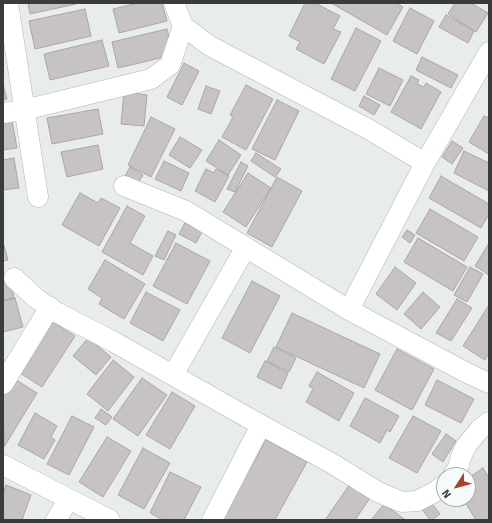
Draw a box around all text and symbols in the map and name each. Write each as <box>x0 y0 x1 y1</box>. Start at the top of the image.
north arrow <box>436 467 476 507</box>
text: N <box>439 487 454 501</box>

